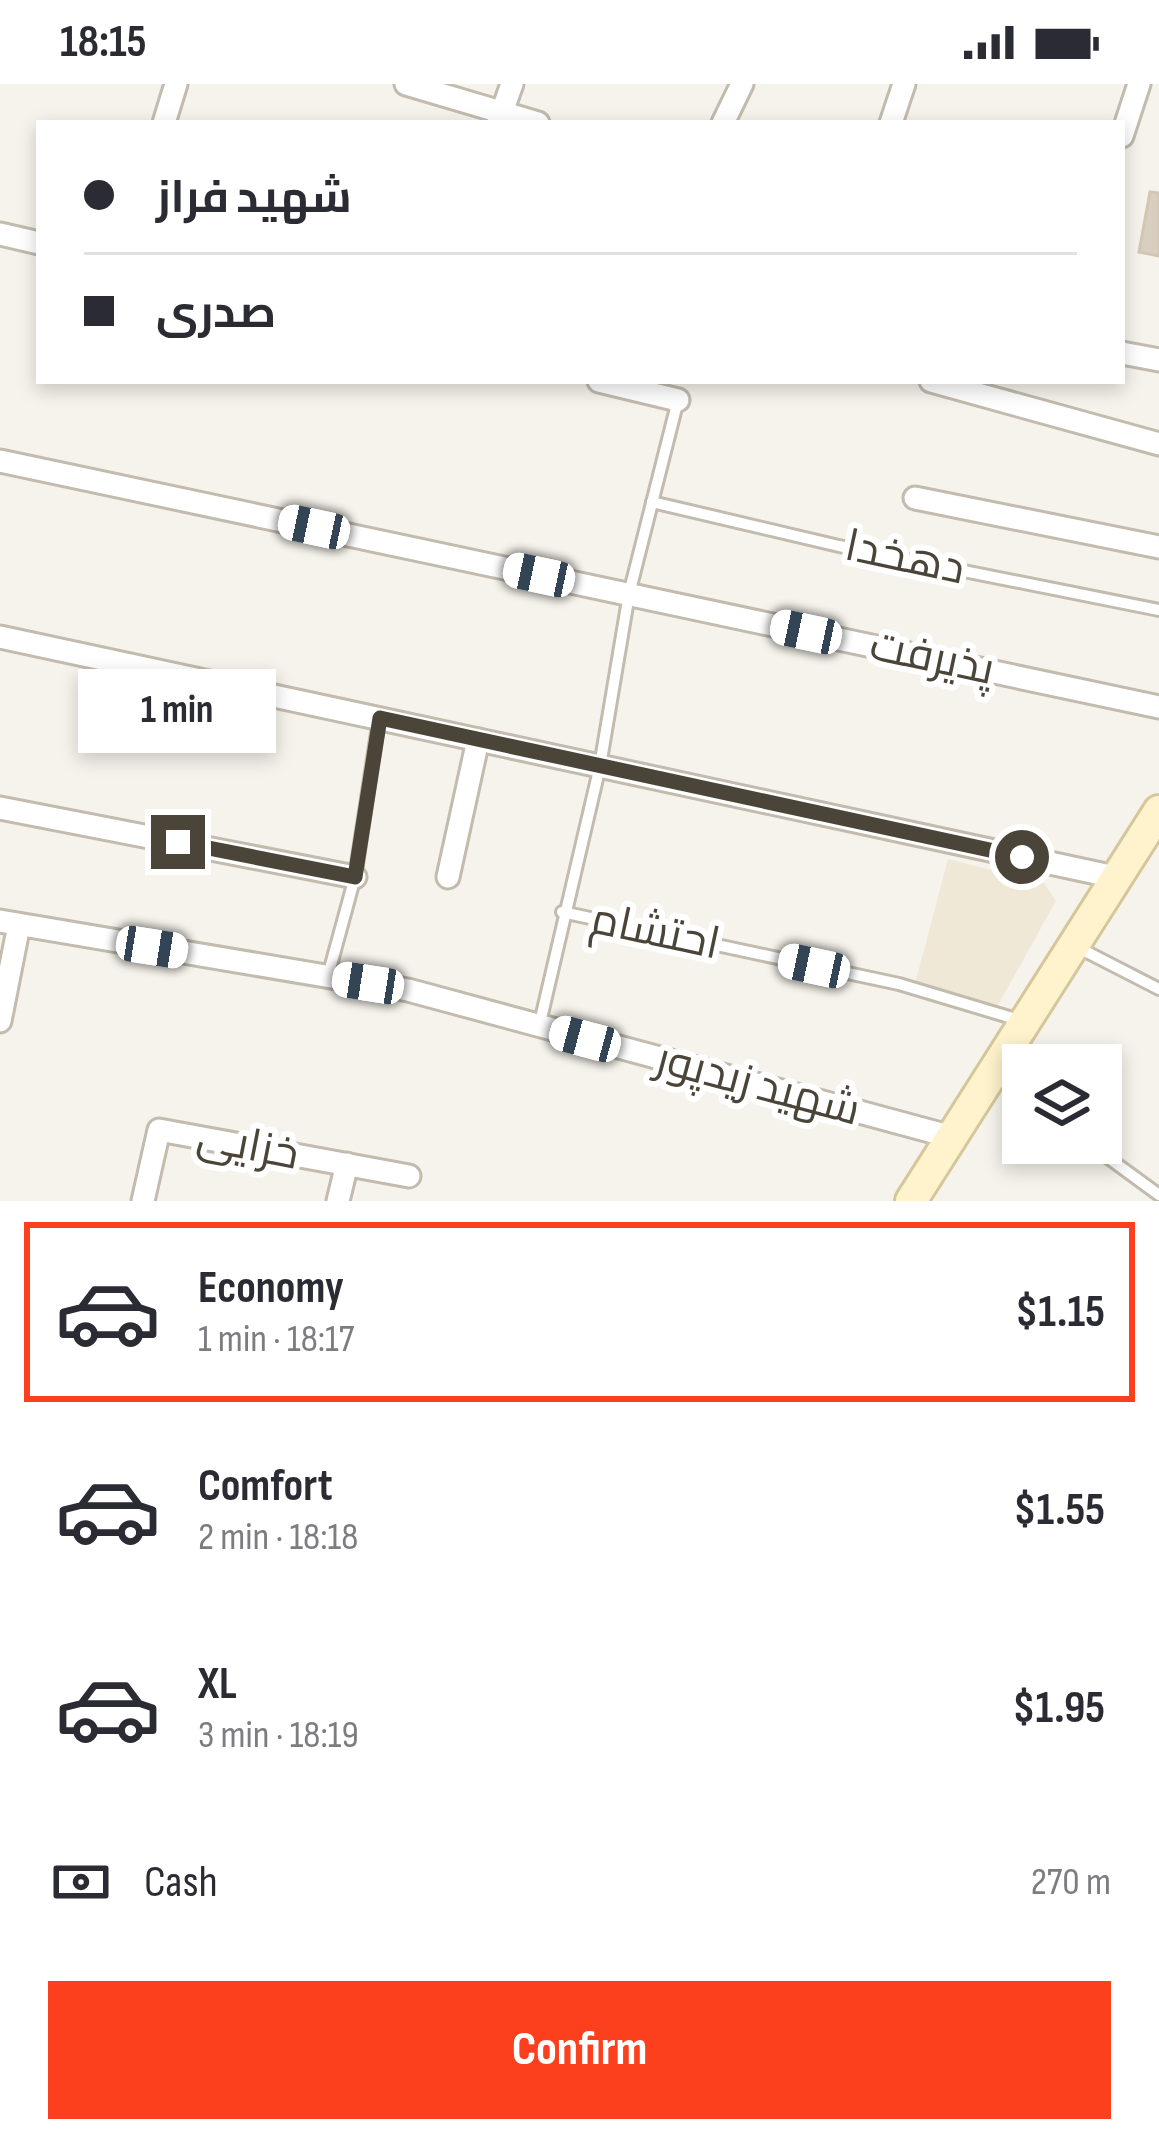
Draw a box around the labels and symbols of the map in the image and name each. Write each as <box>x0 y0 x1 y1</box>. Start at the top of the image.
car <box>275 502 353 552</box>
street label: دهخدا <box>840 519 970 597</box>
car <box>500 550 578 600</box>
car <box>767 607 845 657</box>
street label: پذیرفت <box>865 618 999 698</box>
callout: 1 min <box>79 668 277 752</box>
route end <box>151 815 205 869</box>
route start <box>995 830 1049 884</box>
street label: احتشام <box>585 892 725 973</box>
car <box>114 924 190 970</box>
car <box>775 941 853 991</box>
car <box>330 960 406 1006</box>
car <box>546 1012 624 1066</box>
street label: شهید زیدپور <box>647 1031 866 1139</box>
street label: خزایی <box>192 1109 304 1183</box>

